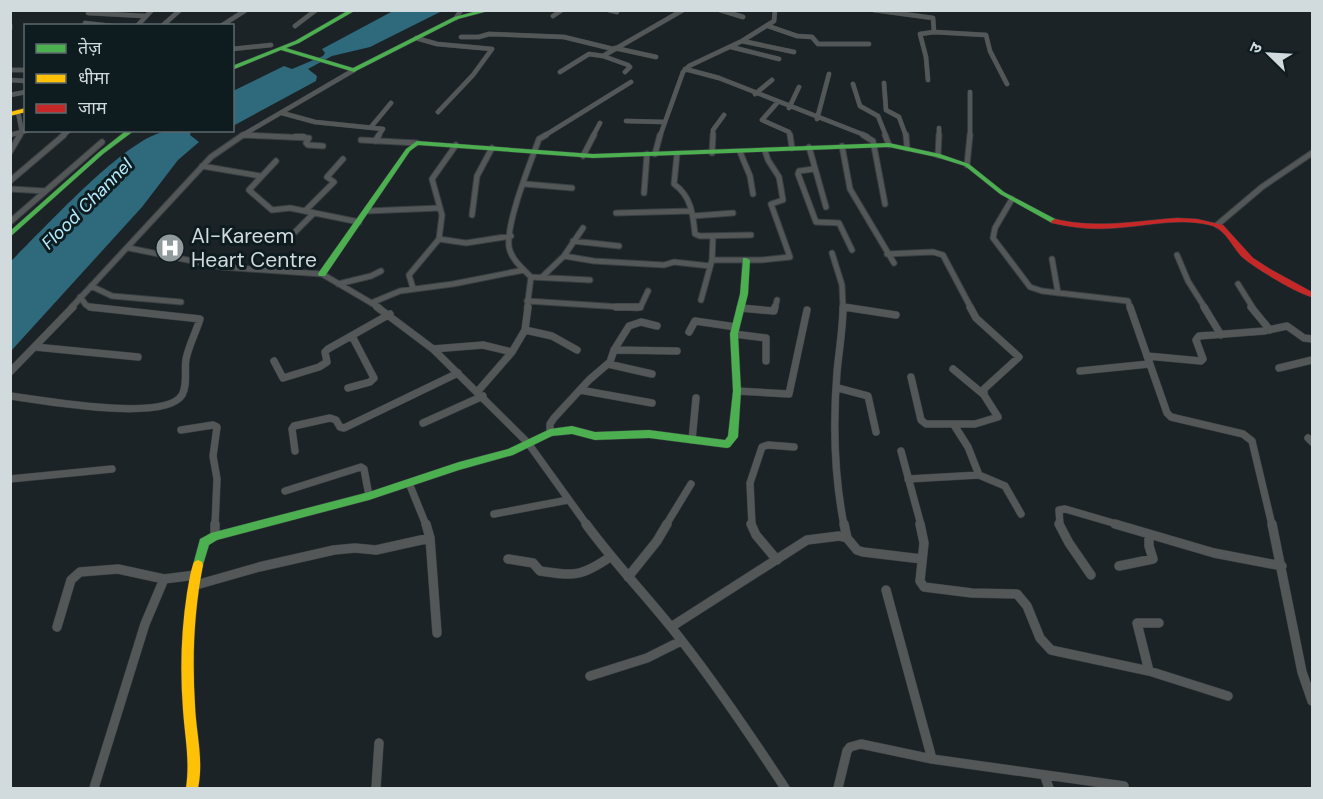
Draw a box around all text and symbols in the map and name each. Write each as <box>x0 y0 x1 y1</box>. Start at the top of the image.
legend <box>24 24 234 132</box>
north arrow <box>1239 24 1299 84</box>
text: तेज़ <box>78 36 102 60</box>
text: उ <box>1244 39 1268 57</box>
text: धीमा <box>78 66 109 90</box>
text: जाम <box>78 96 108 120</box>
water label: Flood Channel <box>36 153 138 255</box>
place label: Al-Kareem Heart Centre <box>191 222 317 274</box>
hospital icon: Al-Kareem Heart Centre <box>154 232 186 264</box>

